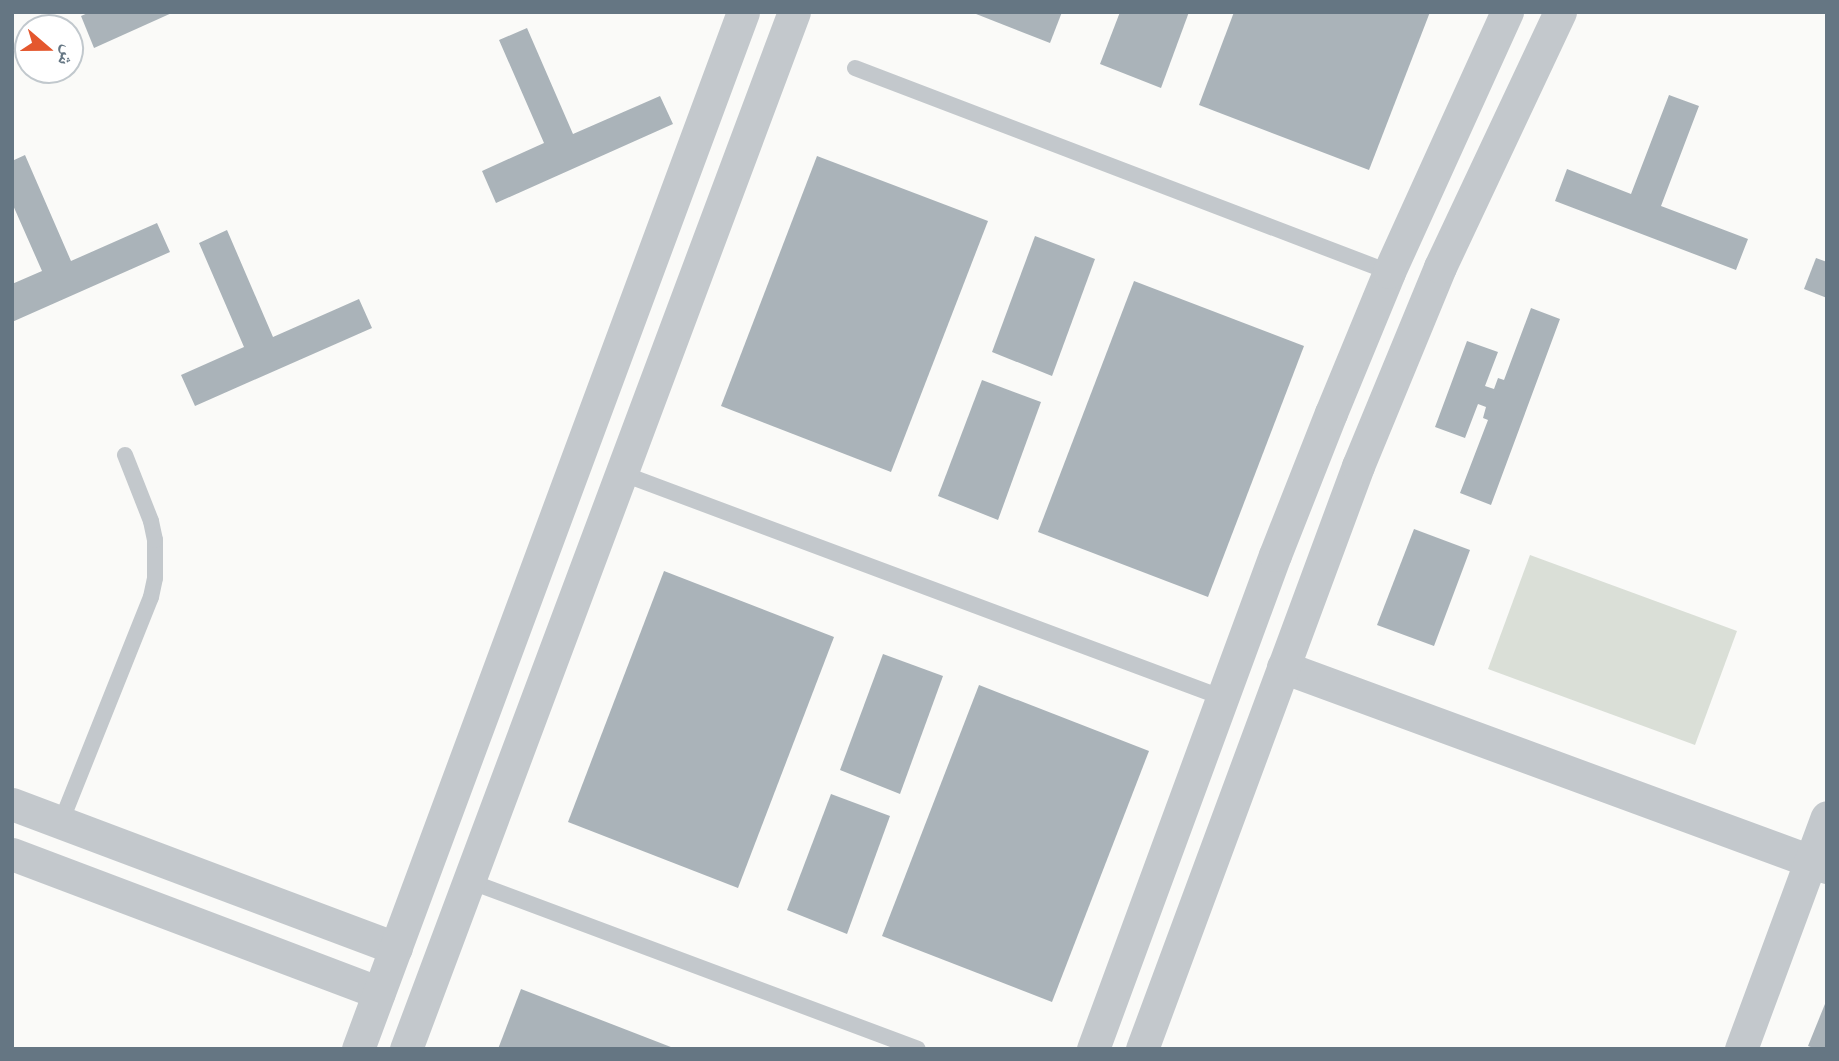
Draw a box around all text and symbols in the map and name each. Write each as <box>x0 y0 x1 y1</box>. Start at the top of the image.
north arrow <box>14 14 84 84</box>
text: ش <box>53 42 82 69</box>

